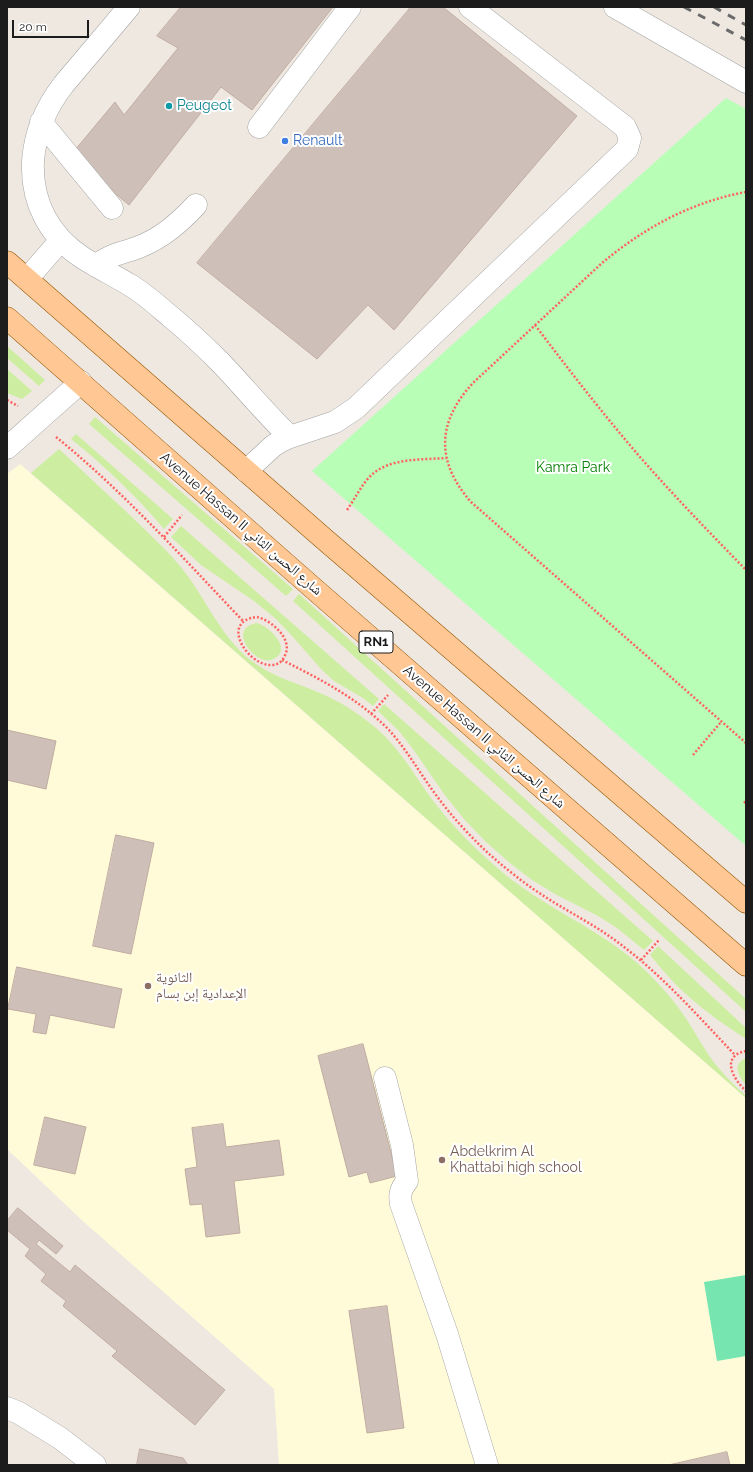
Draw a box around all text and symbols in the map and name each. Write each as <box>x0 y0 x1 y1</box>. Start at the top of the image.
scale bar <box>14 12 91 38</box>
text: 20 m <box>19 20 47 34</box>
place label: Peugeot <box>177 98 232 114</box>
marker: Peugeot <box>164 101 174 111</box>
place label: Renault <box>293 133 343 149</box>
marker: Renault <box>280 136 290 146</box>
street label: Avenue Hassan II شارع الحسن الثاني <box>157 449 325 599</box>
park label: Kamra Park <box>536 460 610 476</box>
road number: RN1 <box>359 631 393 653</box>
street label: Avenue Hassan II شارع الحسن الثاني <box>400 662 568 812</box>
place label: الثانوية الإعدادية إبن بسام <box>156 970 247 1002</box>
marker: الثانوية الإعدادية إبن بسام <box>143 981 153 991</box>
place label: Abdelkrim Al Khattabi high school <box>450 1144 582 1176</box>
marker: Abdelkrim Al Khattabi high school <box>437 1155 447 1165</box>

